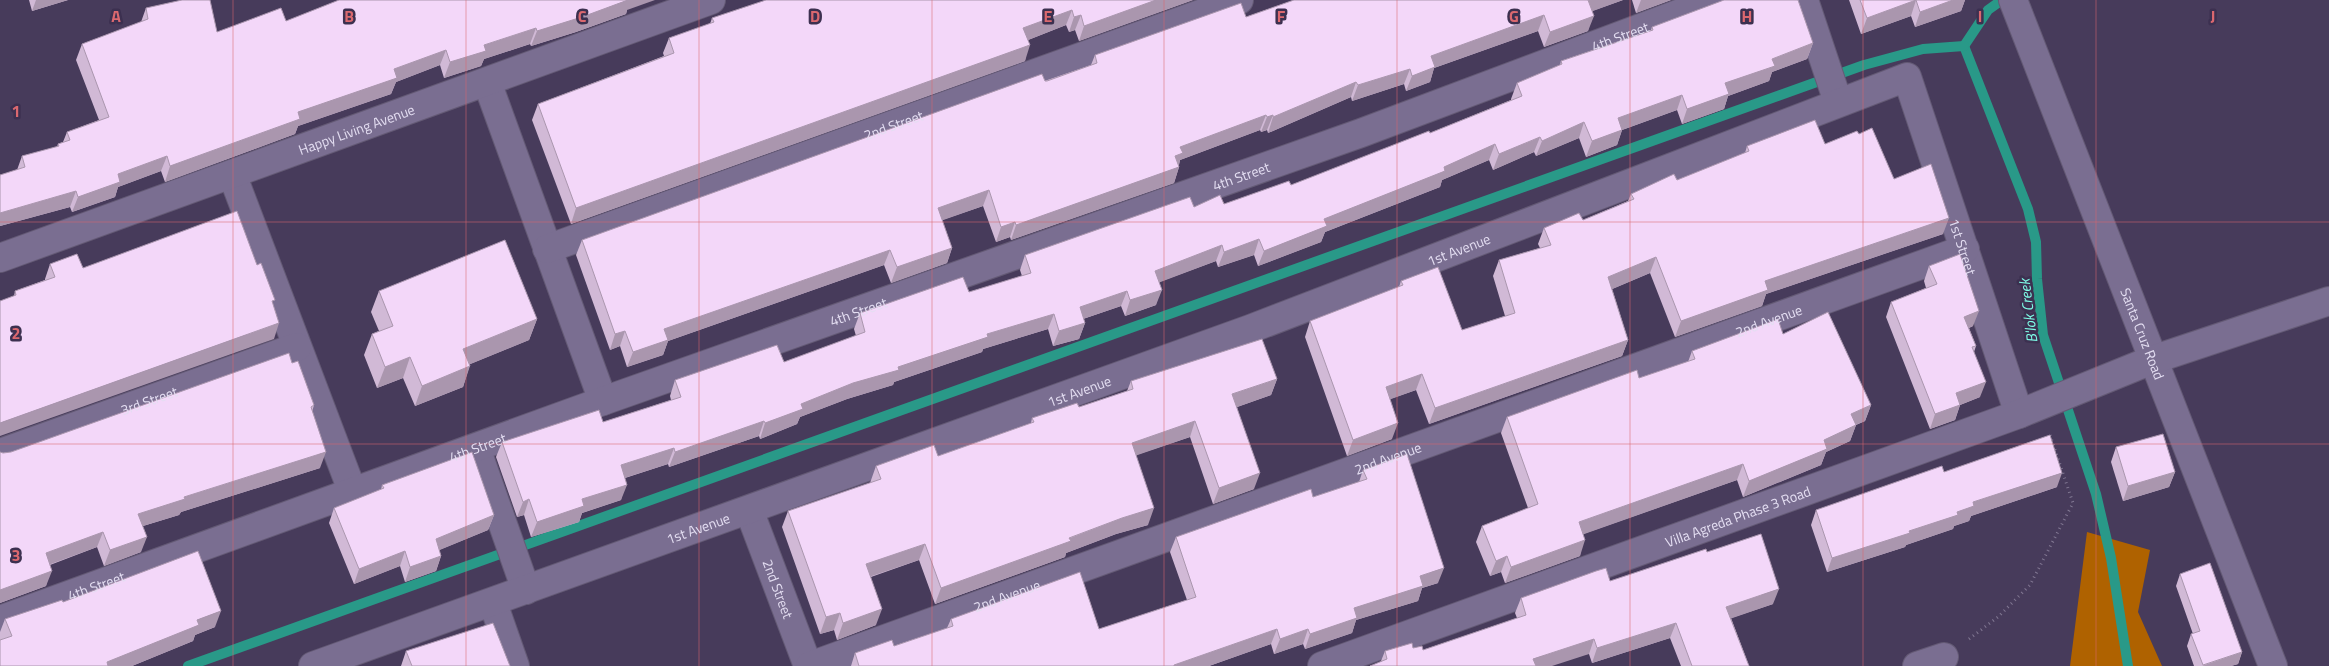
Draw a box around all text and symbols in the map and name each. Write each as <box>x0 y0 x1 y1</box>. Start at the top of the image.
text: A <box>111 4 121 28</box>
text: B <box>344 4 354 28</box>
text: C <box>578 4 587 28</box>
text: D <box>810 4 820 28</box>
text: E <box>1044 4 1053 28</box>
text: F <box>1277 4 1286 28</box>
text: G <box>1509 4 1519 28</box>
text: H <box>1742 4 1752 28</box>
text: I <box>1978 4 1982 28</box>
text: J <box>2211 4 2215 28</box>
street label: 4th Street <box>1588 15 1651 56</box>
street label: Happy Living Avenue <box>295 98 417 159</box>
text: 1 <box>12 99 20 123</box>
street label: 2nd Street <box>861 104 926 145</box>
street label: 4th Street <box>1209 156 1272 195</box>
street label: 1st Street <box>1944 215 1983 278</box>
street label: 1st Avenue <box>1424 227 1493 271</box>
water label: B'lok Creek <box>2012 275 2043 344</box>
street label: Santa Cruz Road <box>2116 285 2171 382</box>
street label: 4th Street <box>826 291 890 331</box>
street label: 2nd Avenue <box>1732 298 1805 342</box>
text: 2 <box>12 321 20 345</box>
street label: 1st Avenue <box>1044 369 1114 412</box>
street label: 3rd Street <box>117 380 180 420</box>
street label: 4th Street <box>446 427 509 467</box>
street label: 2nd Avenue <box>1351 436 1424 479</box>
street label: Villa Agreda Phase 3 Road <box>1662 480 1813 552</box>
street label: 1st Avenue <box>663 506 733 549</box>
text: 3 <box>12 543 20 567</box>
street label: 2nd Street <box>758 556 800 621</box>
street label: 4th Street <box>64 565 128 605</box>
street label: 2nd Avenue <box>970 573 1043 617</box>

